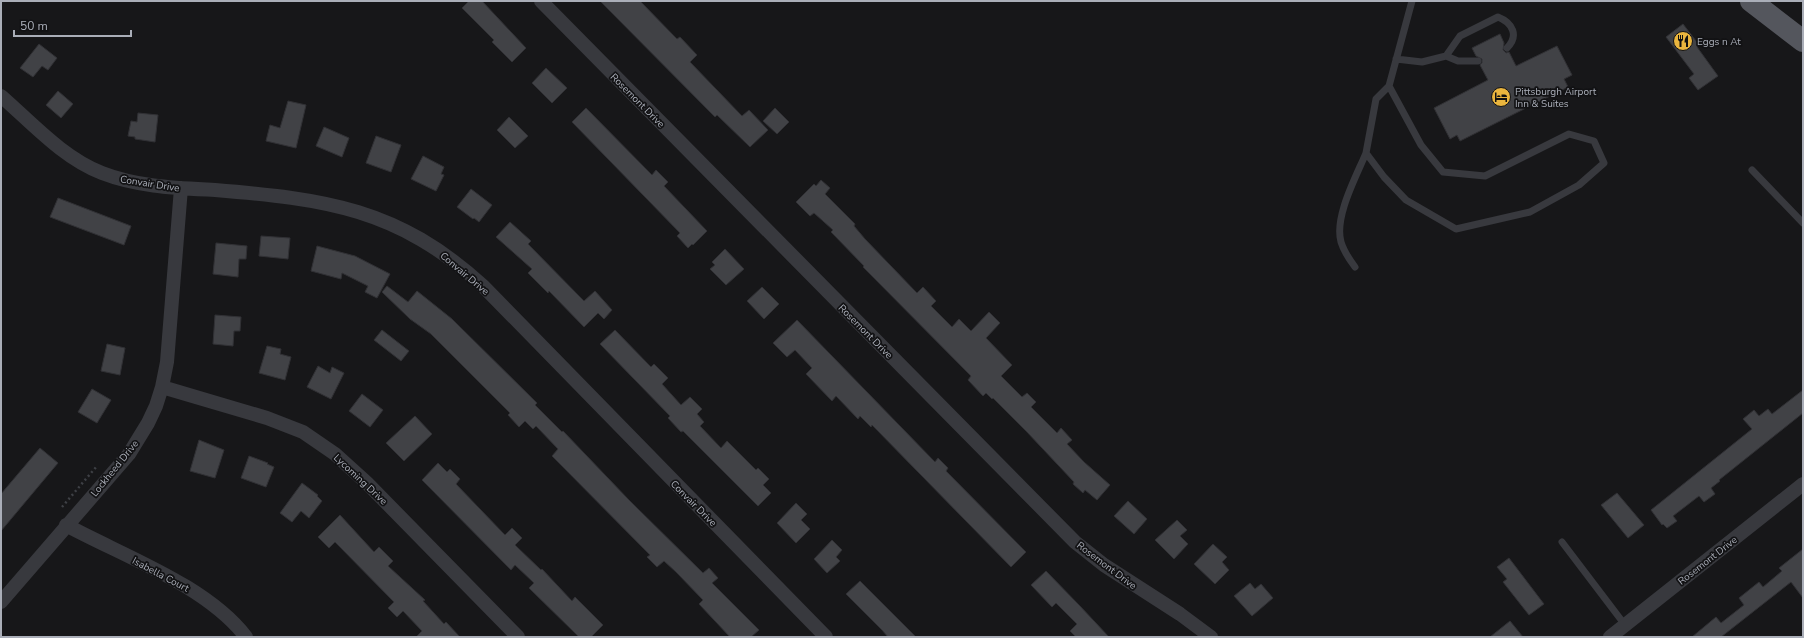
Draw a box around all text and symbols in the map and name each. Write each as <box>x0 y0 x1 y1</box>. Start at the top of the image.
scale bar <box>14 12 131 38</box>
text: 50 m <box>20 18 48 34</box>
restaurant icon: Eggs n At <box>1672 30 1694 52</box>
place label: Eggs n At <box>1697 35 1741 49</box>
street label: Rosemont Drive <box>607 70 668 131</box>
place label: Pittsburgh Airport Inn & Suites <box>1515 85 1597 111</box>
hotel icon: Pittsburgh Airport Inn & Suites <box>1490 86 1512 108</box>
street label: Convair Drive <box>119 172 181 196</box>
street label: Convair Drive <box>437 249 492 298</box>
street label: Rosemont Drive <box>835 301 896 362</box>
street label: Lockheed Drive <box>88 437 142 500</box>
street label: Lycoming Drive <box>330 451 390 508</box>
street label: Convair Drive <box>667 478 719 530</box>
street label: Rosemont Drive <box>1675 533 1740 588</box>
street label: Rosemont Drive <box>1073 539 1139 593</box>
street label: Isabella Court <box>130 554 192 596</box>

